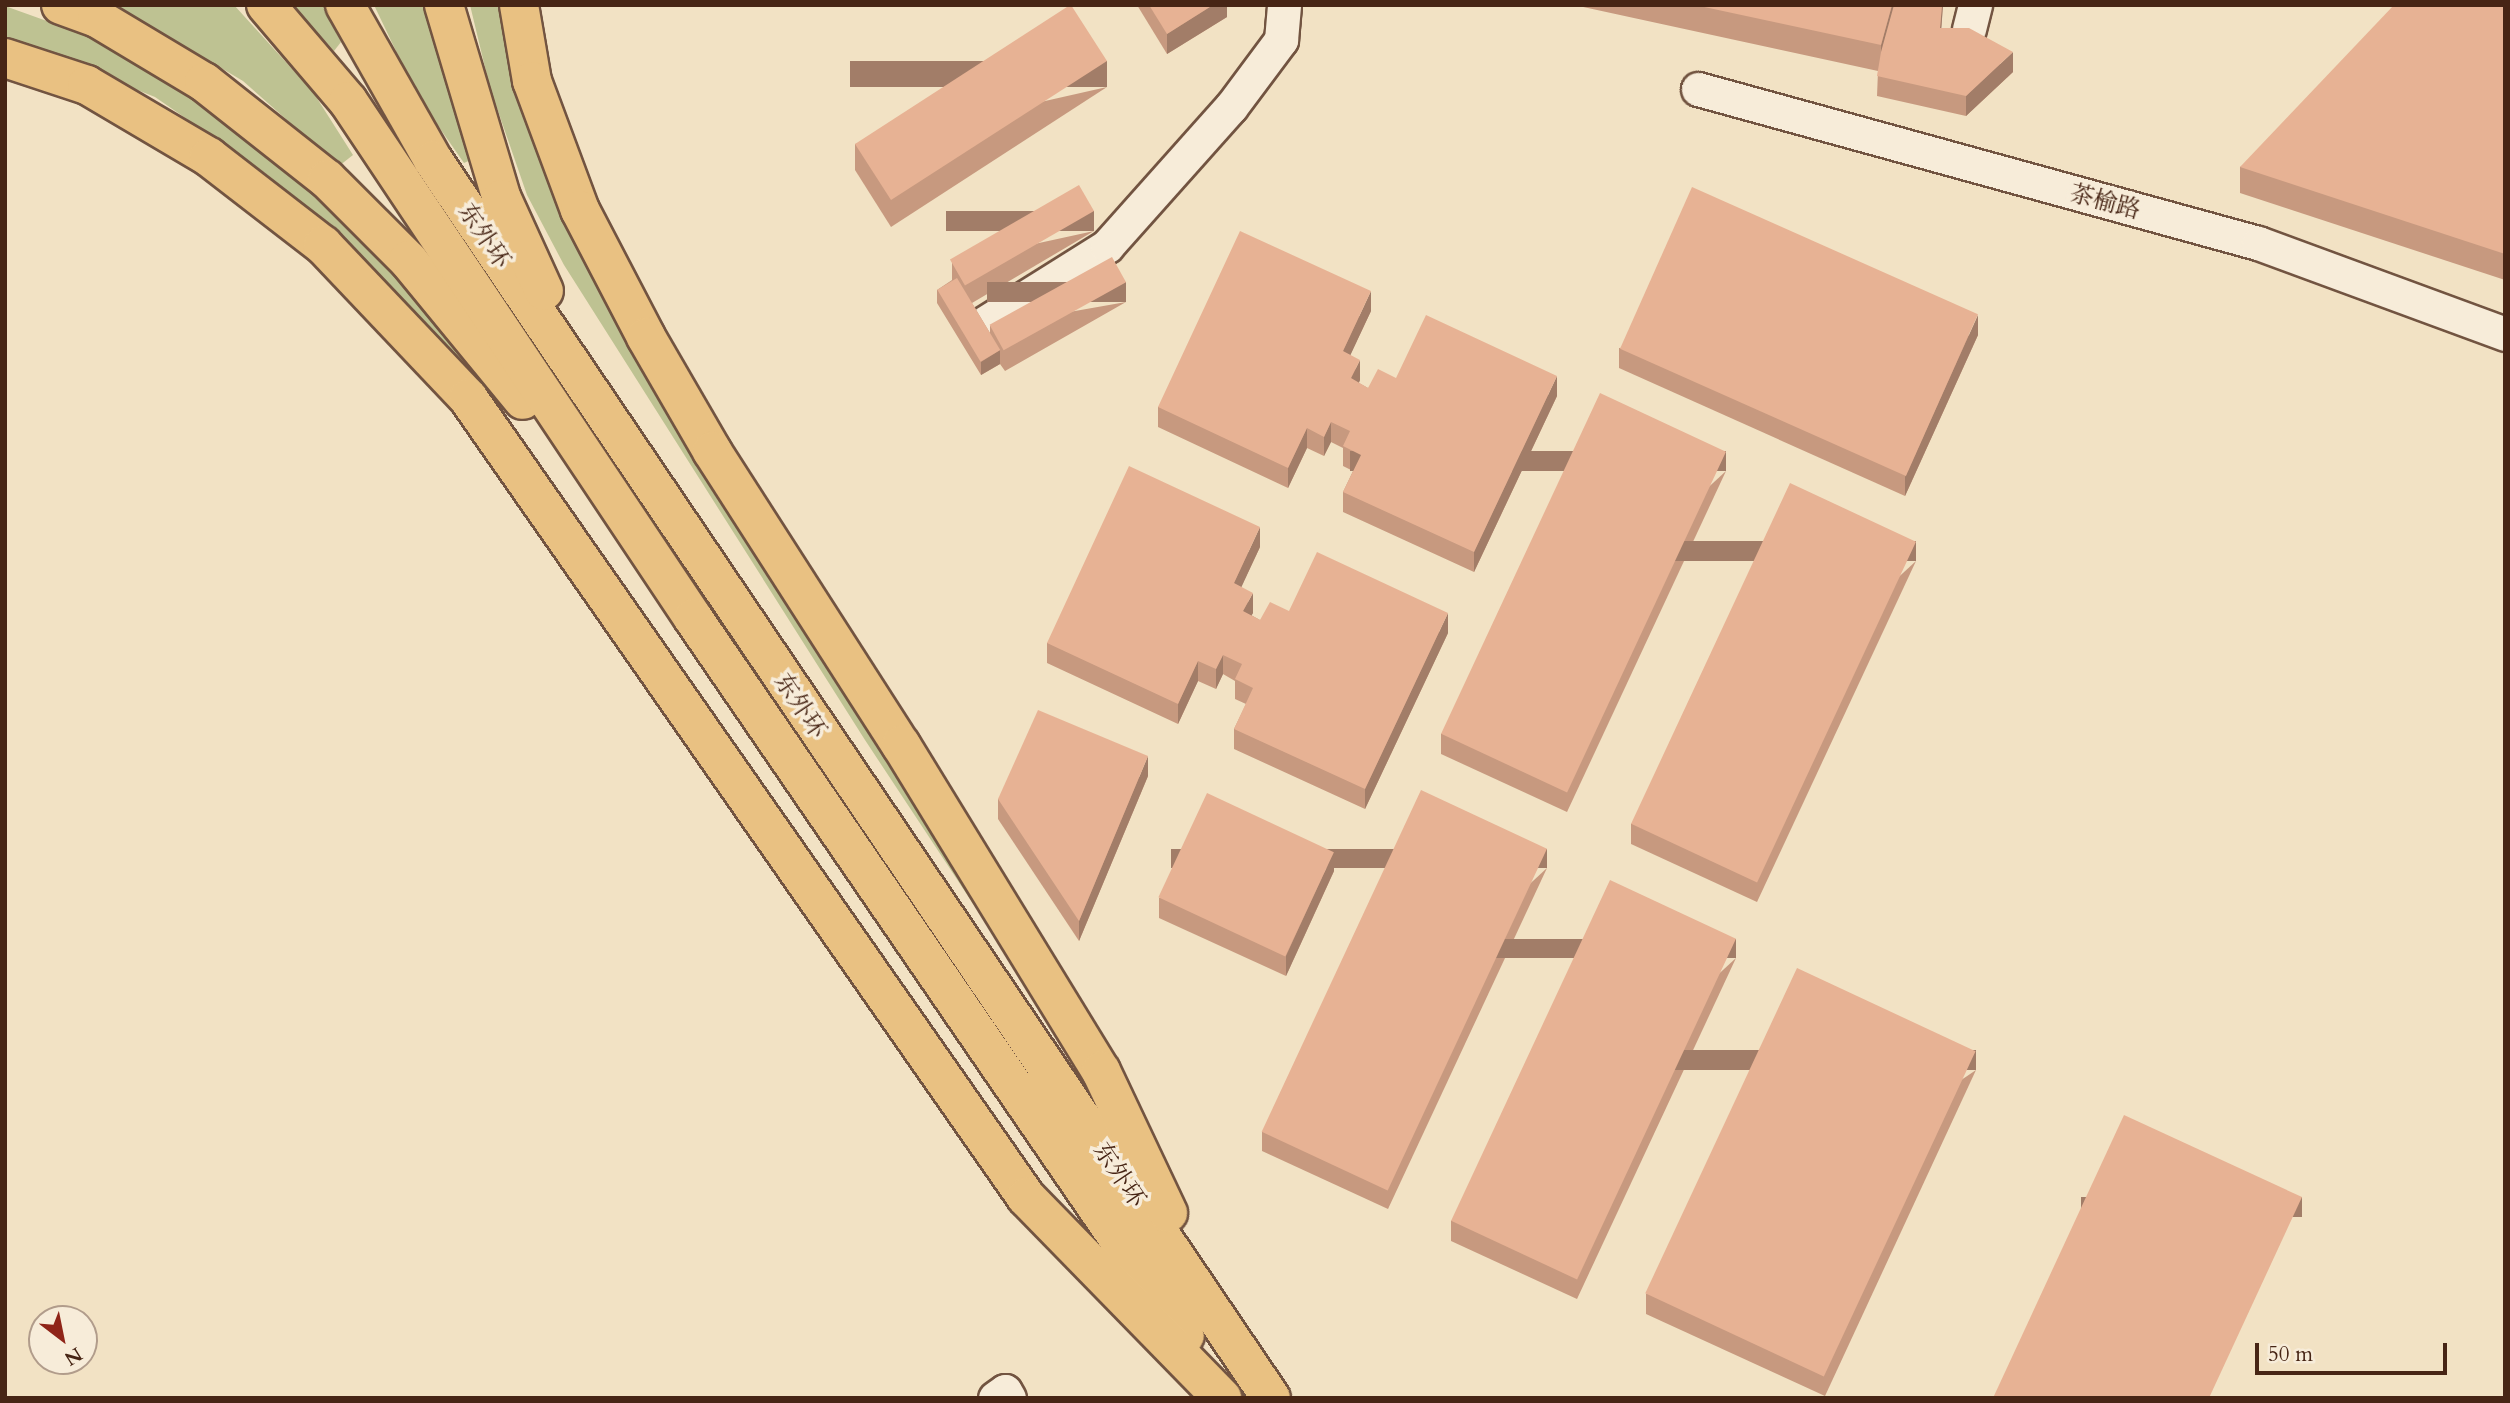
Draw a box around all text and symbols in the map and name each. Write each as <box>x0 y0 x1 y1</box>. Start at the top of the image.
street label: 茶榆路 <box>2066 179 2144 225</box>
street label: 东外环 <box>452 198 516 274</box>
street label: 东外环 <box>768 668 832 744</box>
street label: 东外环 <box>1087 1137 1151 1213</box>
north arrow <box>28 1305 98 1375</box>
scale bar <box>2258 1330 2450 1374</box>
text: 50 m <box>2268 1340 2313 1369</box>
text: N <box>59 1341 87 1372</box>

